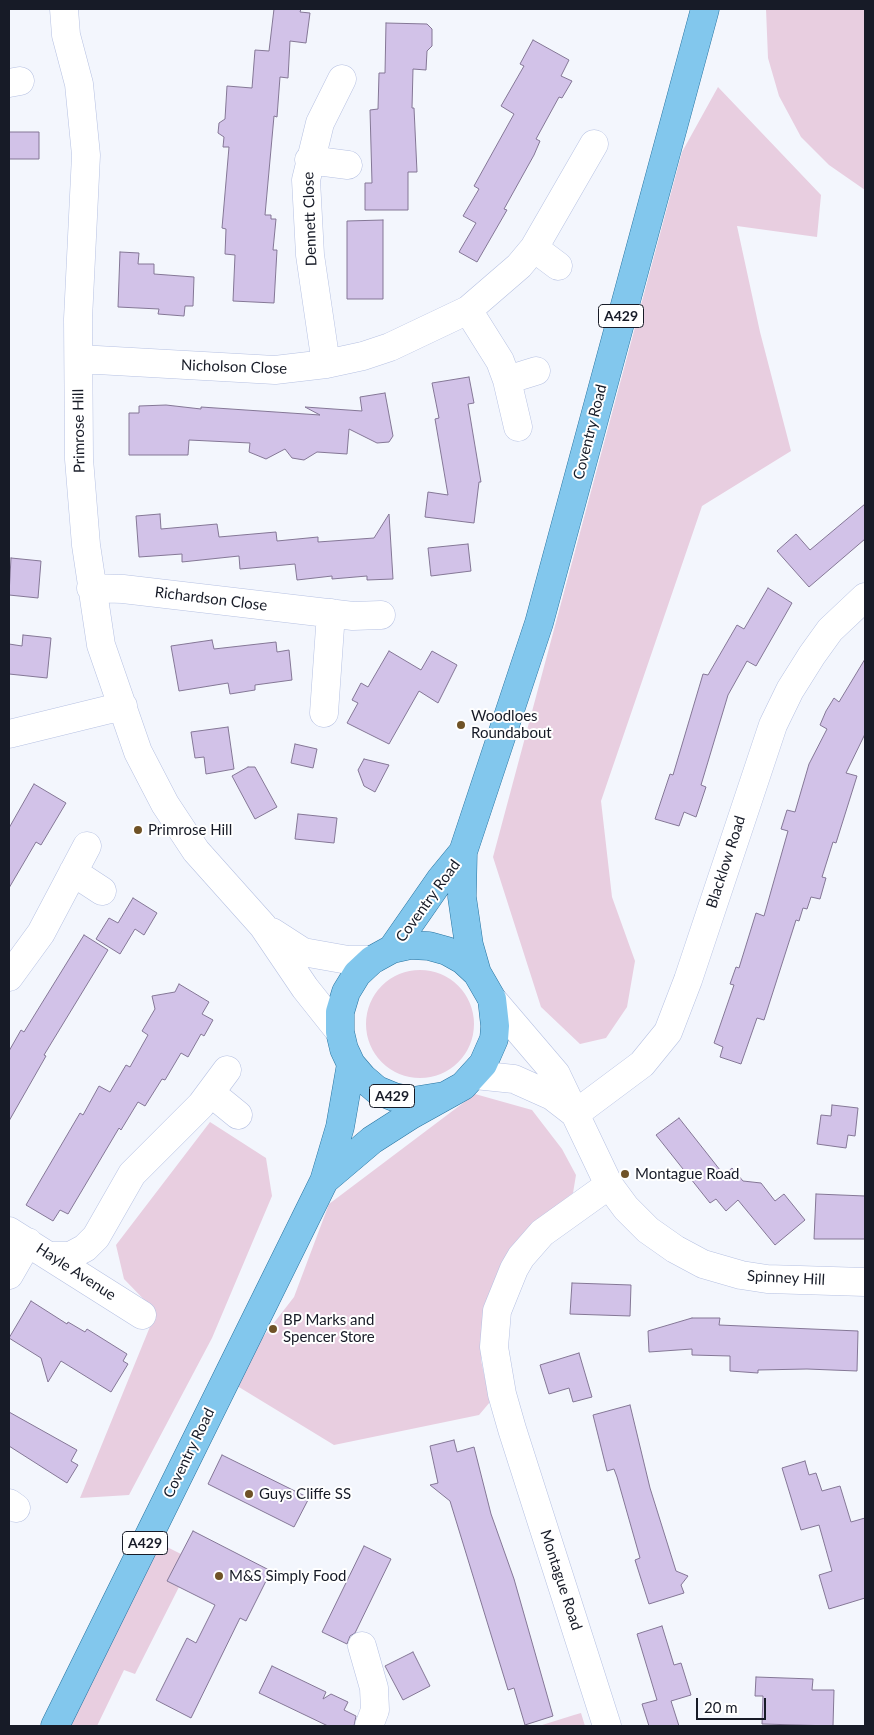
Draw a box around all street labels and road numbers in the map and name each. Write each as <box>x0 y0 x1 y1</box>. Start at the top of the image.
street label: Dennett Close <box>299 172 321 266</box>
road number: A429 <box>598 304 644 328</box>
street label: Nicholson Close <box>181 356 287 378</box>
street label: Coventry Road <box>569 382 611 482</box>
street label: Primrose Hill <box>69 389 89 473</box>
street label: Richardson Close <box>154 583 268 615</box>
street label: Blacklow Road <box>703 813 749 911</box>
street label: Coventry Road <box>392 856 464 946</box>
road number: A429 <box>370 1084 414 1108</box>
street label: Hayle Avenue <box>33 1240 119 1304</box>
street label: Spinney Hill <box>747 1267 825 1289</box>
street label: Coventry Road <box>160 1405 218 1501</box>
street label: Montague Road <box>536 1528 586 1632</box>
road number: A429 <box>122 1532 168 1555</box>

